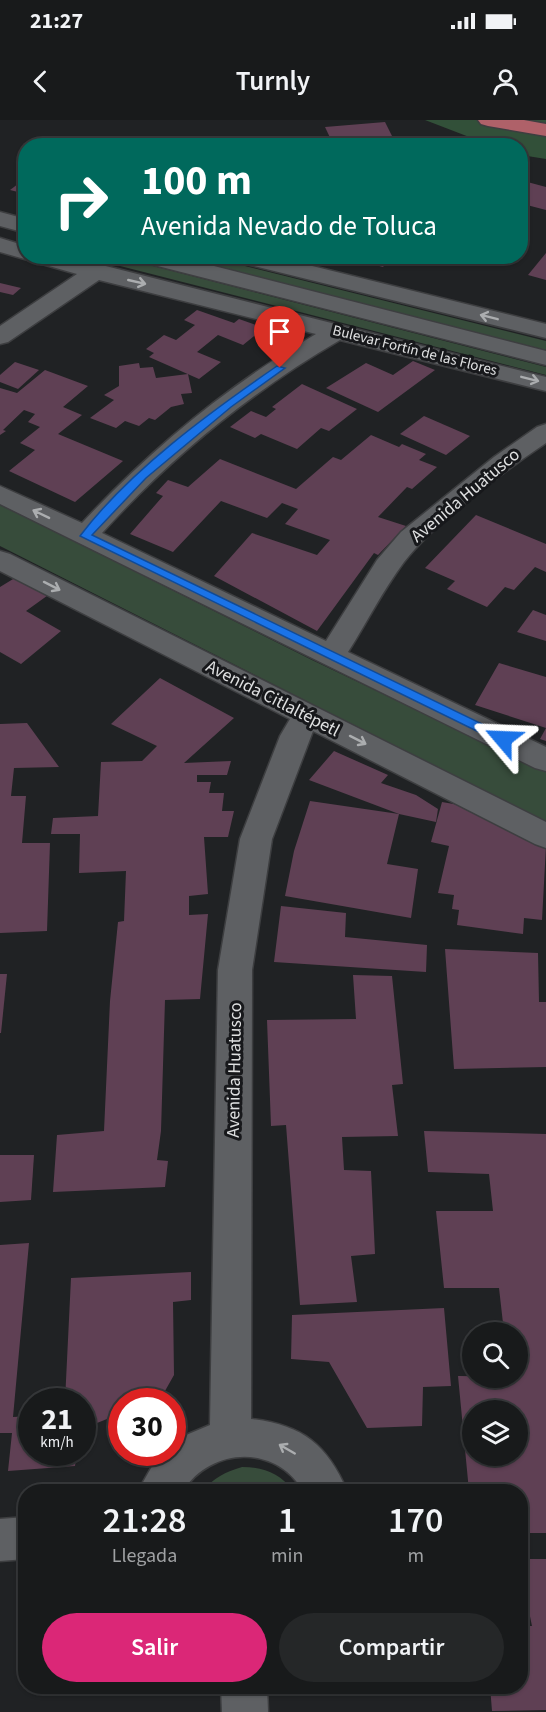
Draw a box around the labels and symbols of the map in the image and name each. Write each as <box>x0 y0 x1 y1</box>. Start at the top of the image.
one-way arrow <box>127 277 146 289</box>
pin <box>254 306 305 368</box>
one-way arrow <box>480 311 499 323</box>
street label: Bulevar Fortín de las Flores <box>330 320 499 381</box>
one-way arrow <box>520 374 539 386</box>
street label: Avenida Huatusco <box>406 442 525 548</box>
one-way arrow <box>32 507 50 519</box>
one-way arrow <box>43 581 61 593</box>
street label: Avenida Citlaltépetl <box>202 654 344 743</box>
position arrow <box>471 707 535 771</box>
one-way arrow <box>348 735 366 747</box>
street label: Avenida Huatusco <box>221 1002 248 1138</box>
speed limit sign: 30 <box>108 1388 186 1466</box>
one-way arrow <box>279 1443 296 1455</box>

